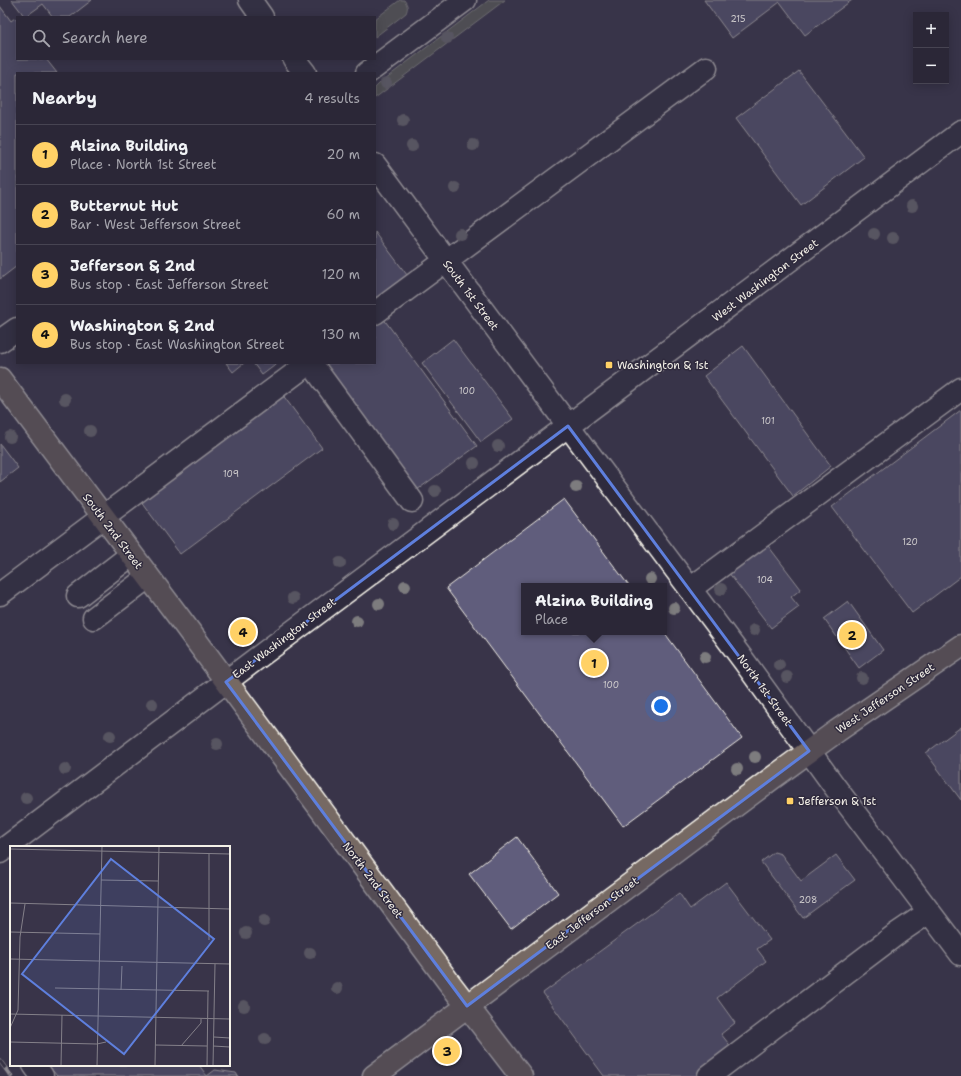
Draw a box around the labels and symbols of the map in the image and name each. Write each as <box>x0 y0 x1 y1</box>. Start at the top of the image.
house number: 215 <box>731 13 746 25</box>
street label: West Washington Street <box>709 235 822 325</box>
street label: South 1st Street <box>439 257 502 334</box>
place label: Washington & 1st <box>617 358 709 373</box>
marker: Washington & 1st <box>604 360 614 370</box>
house number: 100 <box>459 385 475 397</box>
house number: 101 <box>761 415 775 427</box>
house number: 109 <box>223 468 239 480</box>
street label: South 2nd Street <box>79 490 146 572</box>
house number: 120 <box>902 536 918 548</box>
house number: 104 <box>757 574 773 586</box>
street label: East Washington Street <box>229 594 339 682</box>
pin: 4 <box>230 617 256 647</box>
pin: 2 <box>839 620 865 650</box>
pin: 1 <box>581 648 607 678</box>
street label: North 1st Street <box>733 651 796 729</box>
street label: West Jefferson Street <box>833 660 938 737</box>
house number: 100 <box>603 679 619 691</box>
your location <box>651 696 671 716</box>
place label: Jefferson & 1st <box>798 794 877 809</box>
marker: Jefferson & 1st <box>785 796 795 806</box>
street label: North 2nd Street <box>339 839 406 922</box>
inset map <box>10 846 230 1066</box>
street label: East Jefferson Street <box>543 873 642 953</box>
house number: 208 <box>799 894 817 906</box>
pin: 3 <box>434 1036 460 1066</box>

